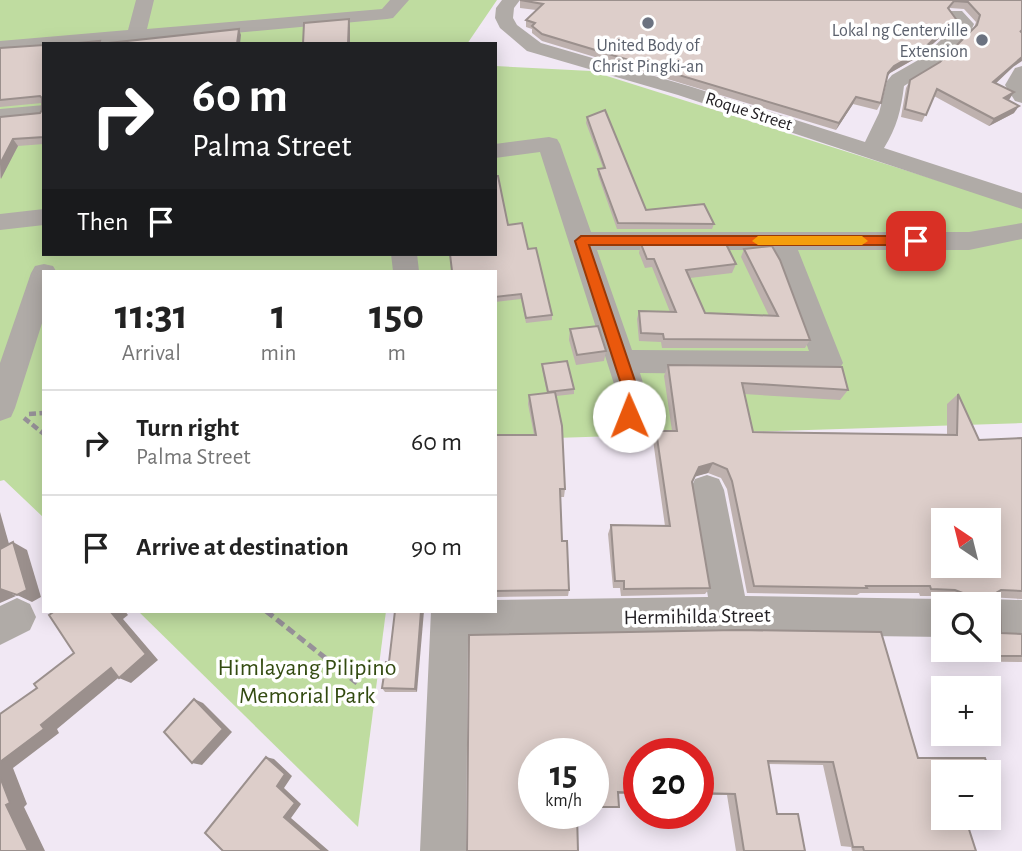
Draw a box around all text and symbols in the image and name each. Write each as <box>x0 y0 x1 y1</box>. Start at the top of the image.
marker: United Body of Christ Pingki-an <box>640 15 656 31</box>
place label: Lokal ng Centerville Extension <box>832 22 968 61</box>
marker: Lokal ng Centerville Extension <box>974 32 990 48</box>
place label: United Body of Christ Pingki-an <box>592 37 704 76</box>
icon: right <box>77 70 168 161</box>
text: 60 m <box>192 72 288 121</box>
street label: Roque Street <box>703 89 795 135</box>
text: Palma Street <box>192 130 352 162</box>
icon: arrive <box>142 203 180 241</box>
text: Then <box>77 209 128 235</box>
pin <box>886 211 946 271</box>
icon: arrive <box>897 222 935 260</box>
text: 11:31 <box>115 294 188 336</box>
text: 1 <box>271 294 286 336</box>
text: 150 <box>369 294 424 336</box>
text: Arrival <box>122 342 181 365</box>
text: min <box>261 342 296 365</box>
text: m <box>387 342 406 365</box>
position arrow <box>592 379 666 453</box>
text: Turn right <box>136 415 239 441</box>
icon: right <box>77 424 115 462</box>
text: 60 m <box>411 429 462 455</box>
text: Palma Street <box>136 446 251 469</box>
north arrow <box>931 508 1001 578</box>
map controls <box>931 508 1001 830</box>
icon: arrive <box>77 529 115 567</box>
text: Arrive at destination <box>136 534 349 560</box>
text: 90 m <box>411 534 462 560</box>
button: search <box>931 592 1001 662</box>
street label: Hermihilda Street <box>623 605 771 628</box>
park label: Himlayang Pilipino Memorial Park <box>217 656 397 708</box>
button: + <box>931 676 1001 746</box>
speed limit sign: 20 <box>623 738 714 829</box>
text: 15 <box>550 757 577 792</box>
button: − <box>931 760 1001 830</box>
text: km/h <box>545 792 582 810</box>

